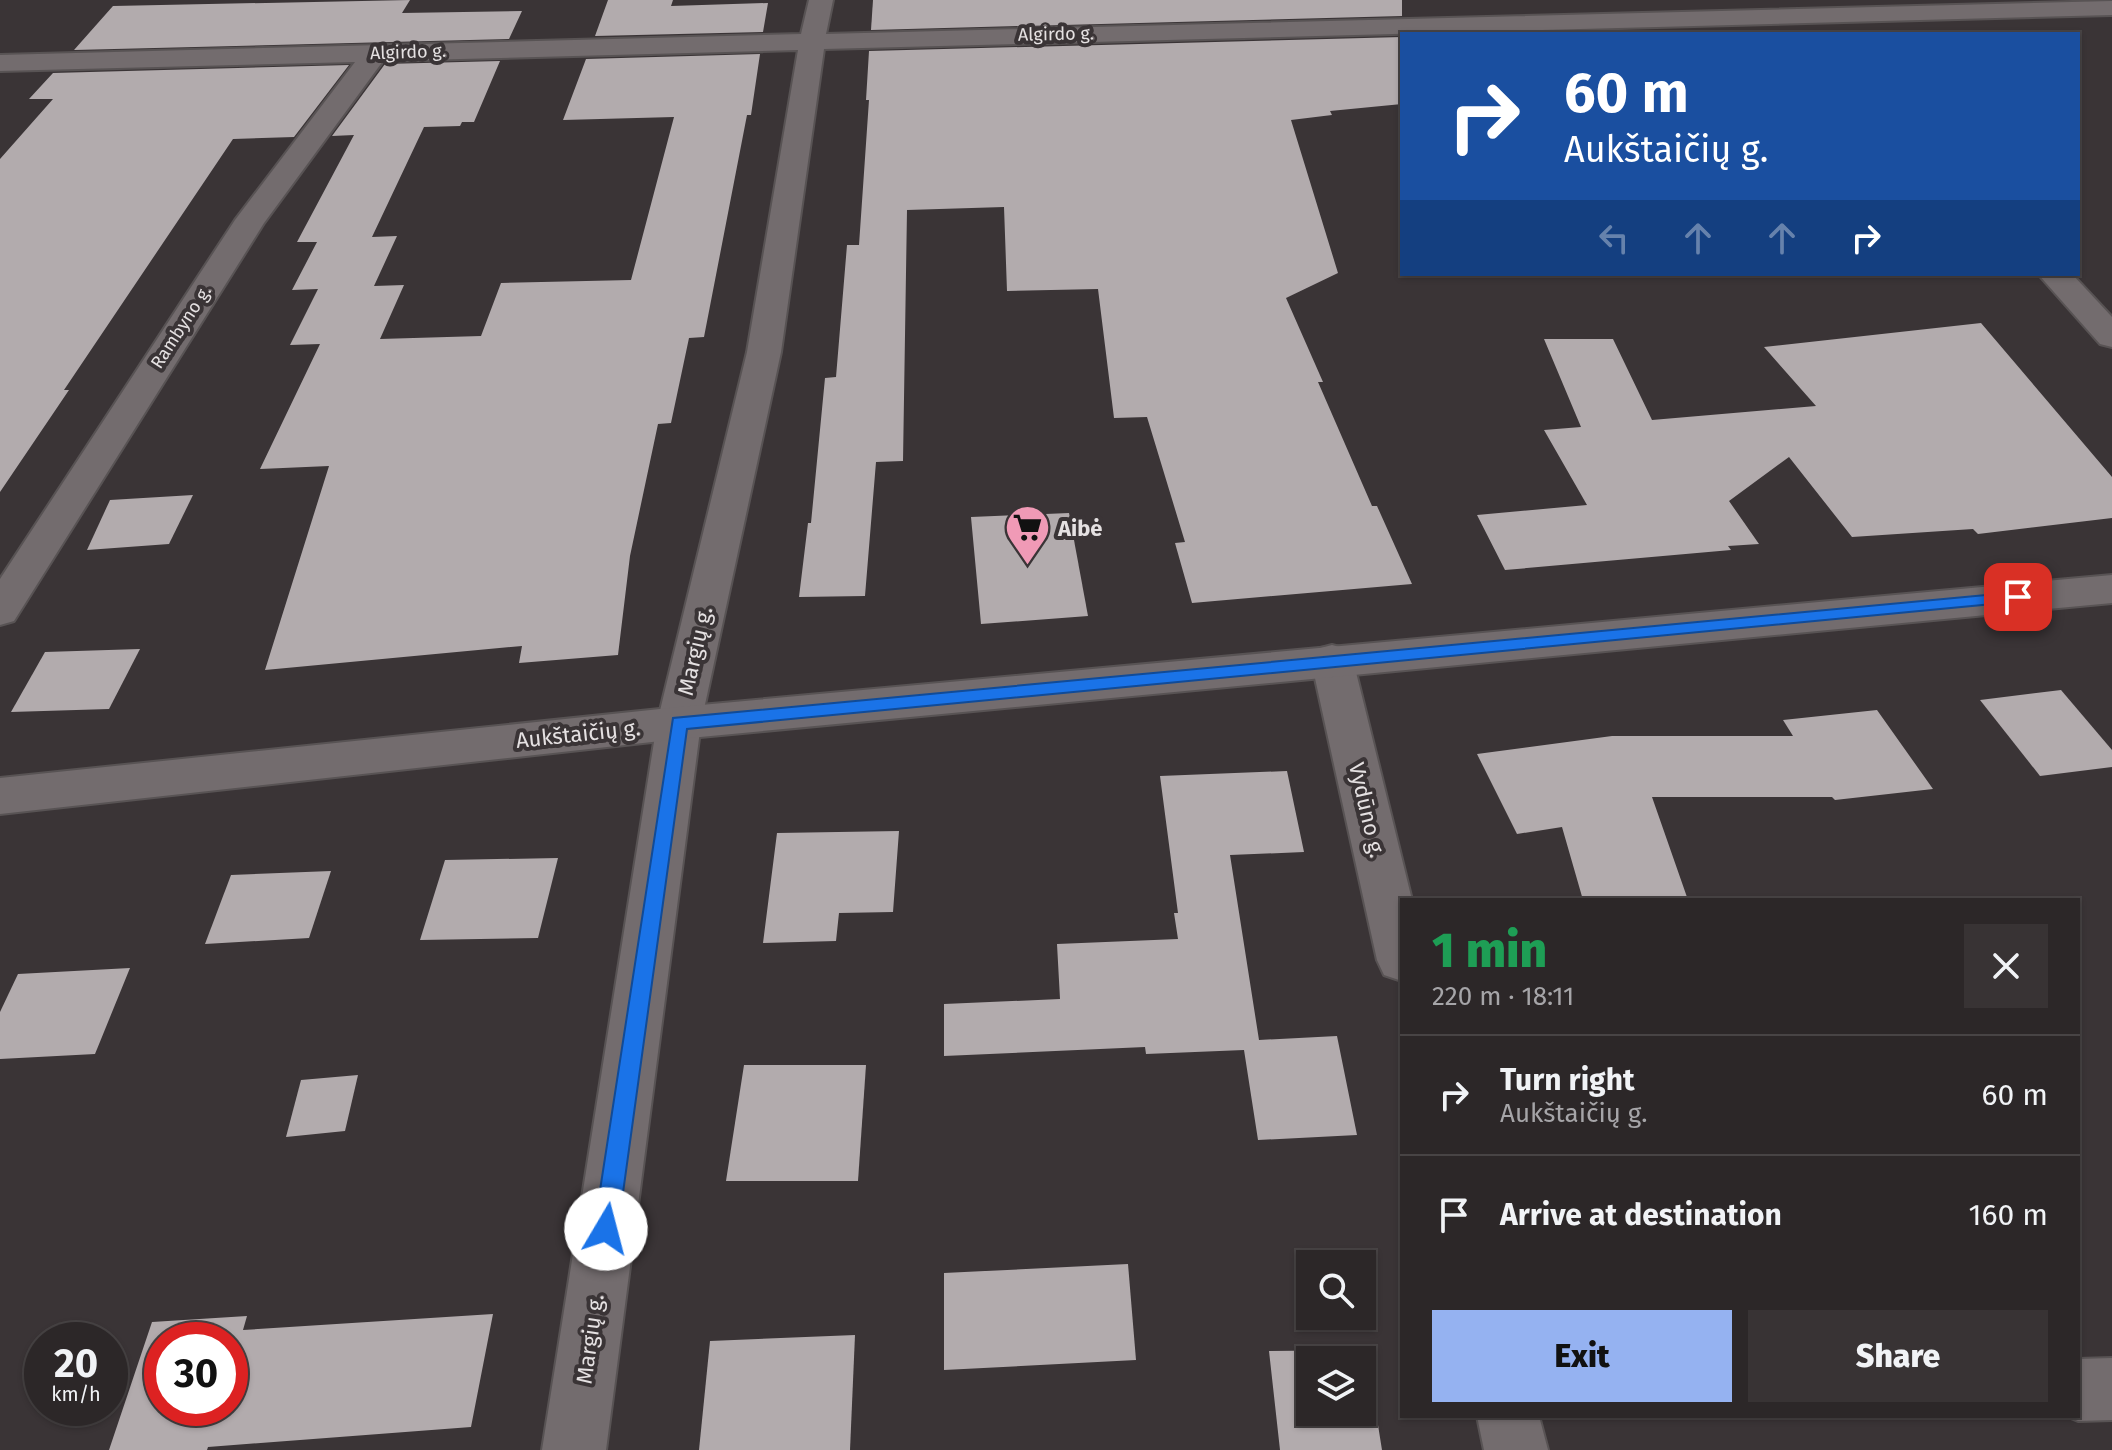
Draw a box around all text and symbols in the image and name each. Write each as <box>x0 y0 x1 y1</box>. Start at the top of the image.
street label: Algirdo g. <box>1018 22 1094 46</box>
street label: Algirdo g. <box>370 40 446 64</box>
text: 60 m <box>1564 60 1689 127</box>
icon: right <box>1432 64 1536 168</box>
text: Aukštaičių g. <box>1564 128 1768 172</box>
icon: left <box>1592 216 1636 260</box>
icon: ahead <box>1676 216 1720 260</box>
icon: ahead <box>1760 216 1804 260</box>
icon: right <box>1844 216 1888 260</box>
street label: Rambyno g. <box>146 281 216 373</box>
supermarket icon: Aibė <box>1003 504 1051 567</box>
place label: Aibė <box>1057 515 1102 542</box>
pin <box>1984 563 2052 631</box>
icon: arrive <box>1996 575 2040 619</box>
street label: Margių g. <box>672 604 718 698</box>
street label: Aukštaičių g. <box>514 714 642 754</box>
street label: Vydūno g. <box>1343 760 1391 860</box>
text: 1 min <box>1432 922 1547 980</box>
button: close <box>1964 924 2048 1008</box>
text: 220 m · 18:11 <box>1432 981 1574 1012</box>
text: Turn right <box>1500 1062 1635 1098</box>
icon: right <box>1432 1073 1476 1117</box>
text: 60 m <box>1982 1077 2048 1113</box>
text: Aukštaičių g. <box>1500 1098 1648 1129</box>
position arrow <box>564 1187 648 1271</box>
icon: arrive <box>1432 1193 1476 1237</box>
text: Arrive at destination <box>1500 1197 1782 1233</box>
text: 160 m <box>1969 1197 2048 1233</box>
map controls <box>1296 1250 1376 1426</box>
button: search <box>1296 1250 1376 1330</box>
street label: Margių g. <box>570 1292 610 1386</box>
button: Exit <box>1432 1310 1732 1402</box>
button: Share <box>1748 1310 2048 1402</box>
speed limit sign: 30 <box>144 1322 248 1426</box>
text: 20 <box>54 1340 98 1388</box>
button: layers <box>1296 1346 1376 1426</box>
text: km/h <box>51 1382 101 1406</box>

